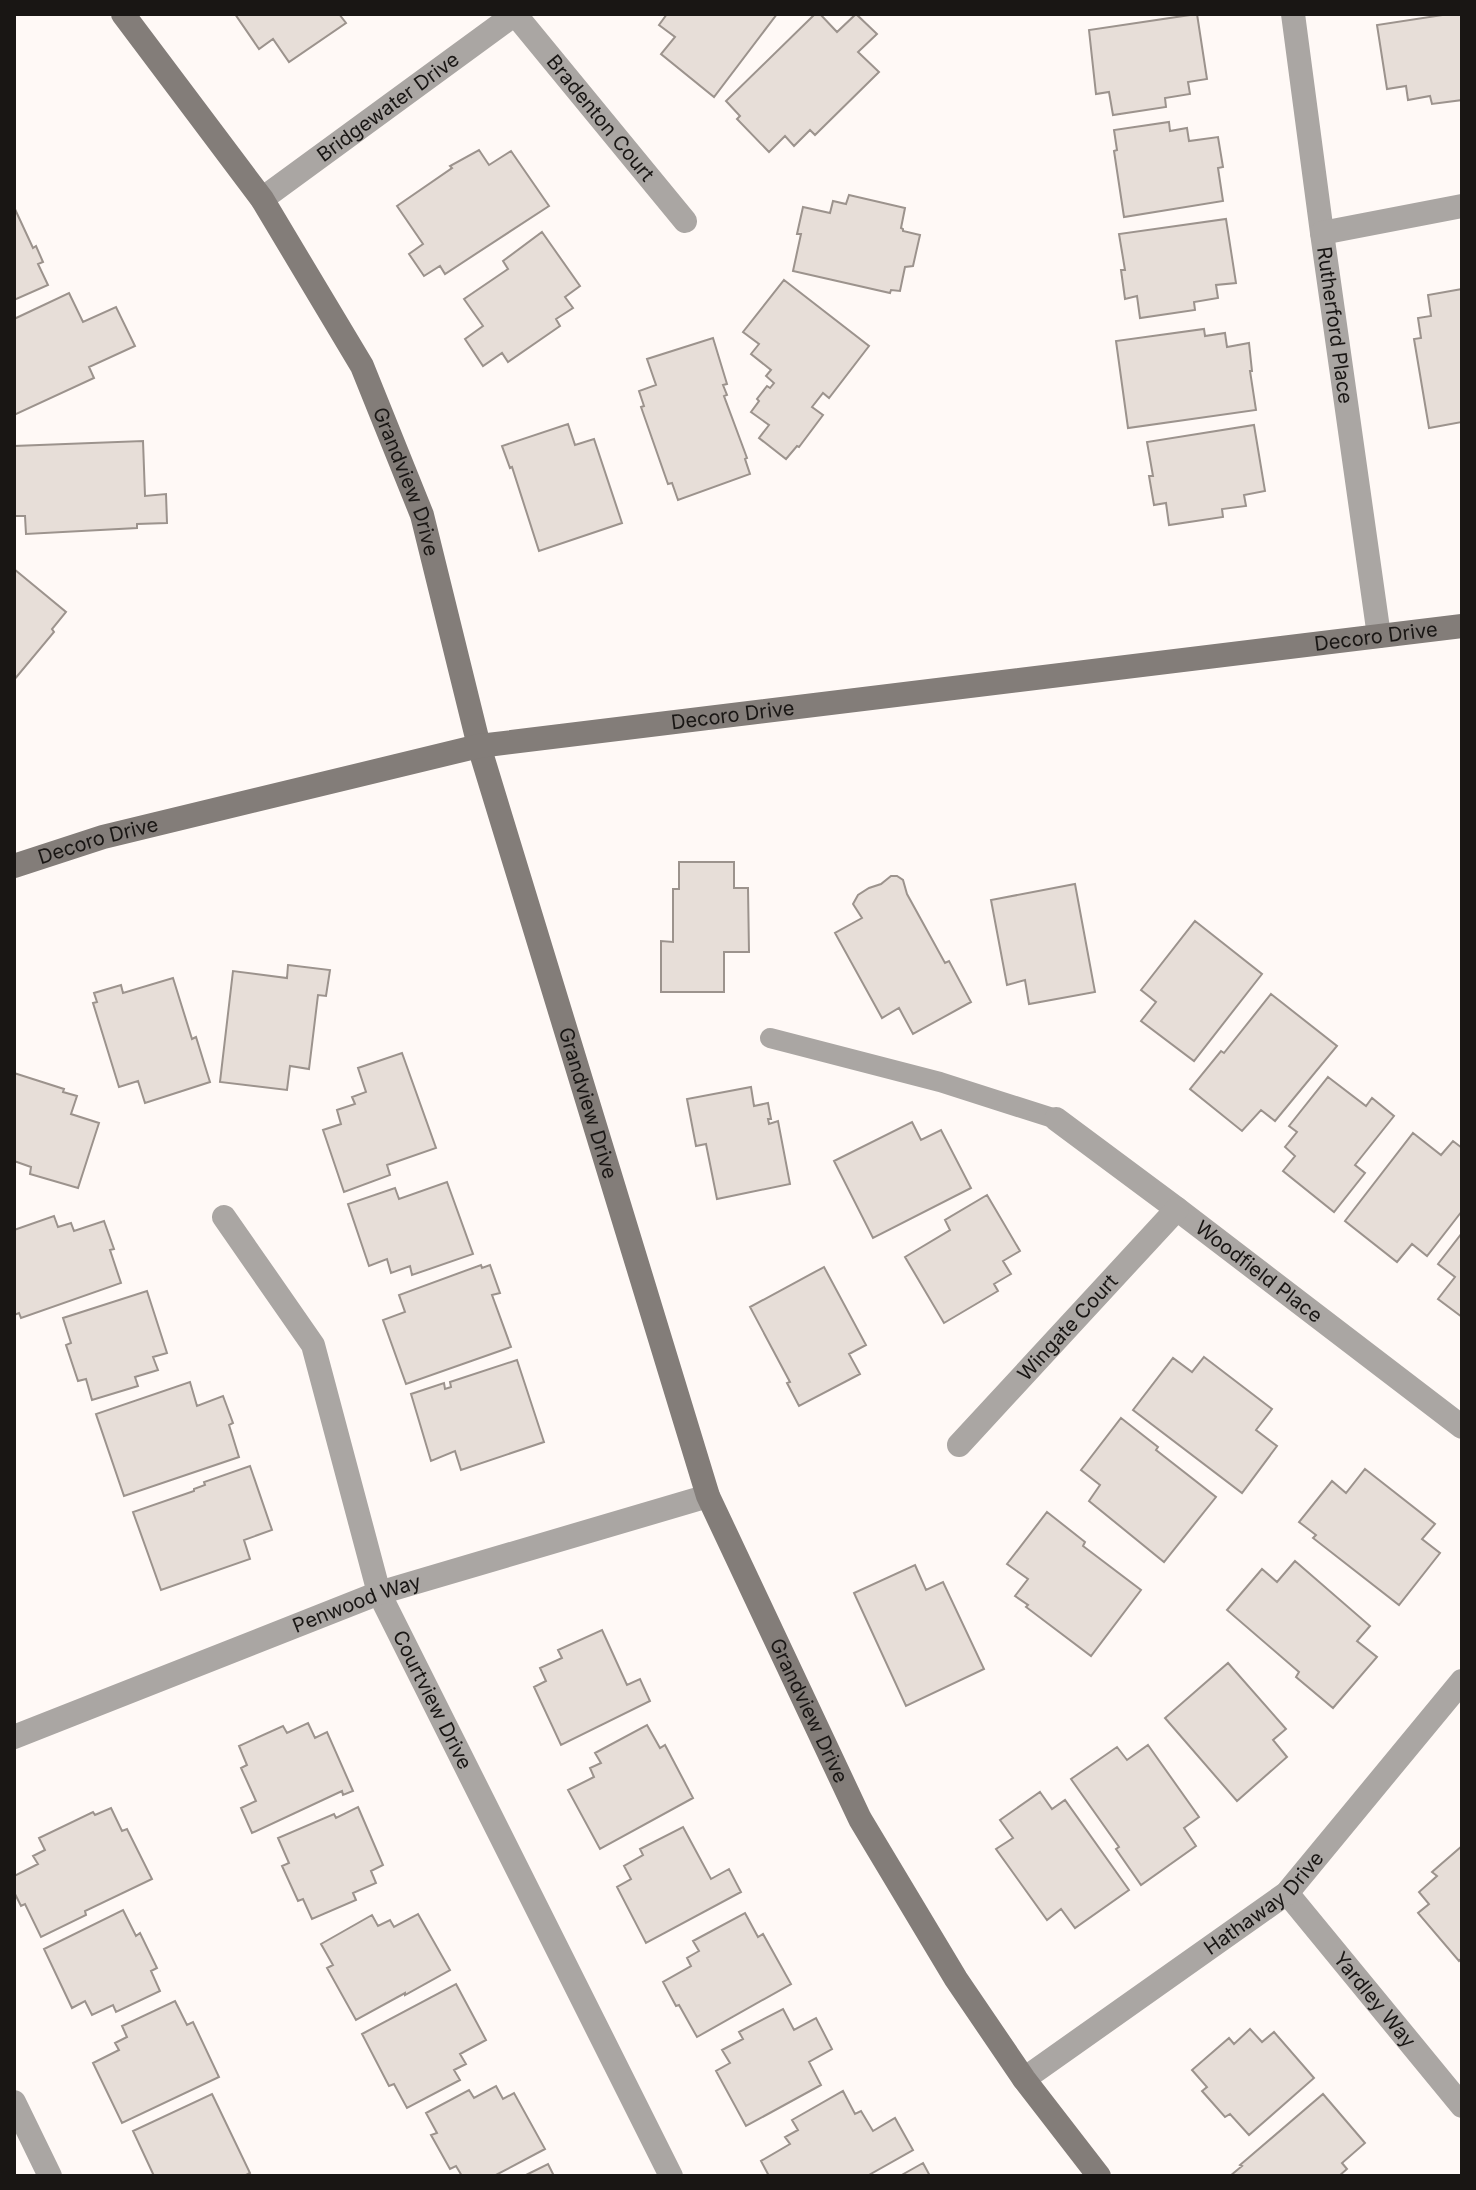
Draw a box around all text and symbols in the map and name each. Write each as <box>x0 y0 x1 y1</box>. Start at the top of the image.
street label: Bridgewater Drive <box>312 47 464 167</box>
street label: Bradenton Court <box>542 50 660 186</box>
street label: Rutherford Place <box>1312 245 1358 405</box>
street label: Grandview Drive <box>368 404 444 558</box>
street label: Decoro Drive <box>1313 617 1439 656</box>
street label: Decoro Drive <box>670 696 796 734</box>
street label: Decoro Drive <box>35 812 161 869</box>
street label: Grandview Drive <box>554 1025 622 1182</box>
street label: Woodfield Place <box>1191 1216 1327 1328</box>
street label: Wingate Court <box>1012 1269 1123 1386</box>
street label: Penwood Way <box>289 1569 424 1638</box>
street label: Courtview Drive <box>388 1626 477 1773</box>
street label: Grandview Drive <box>765 1635 853 1787</box>
street label: Hathaway Drive <box>1199 1846 1329 1960</box>
street label: Yardley Way <box>1328 1947 1421 2052</box>

